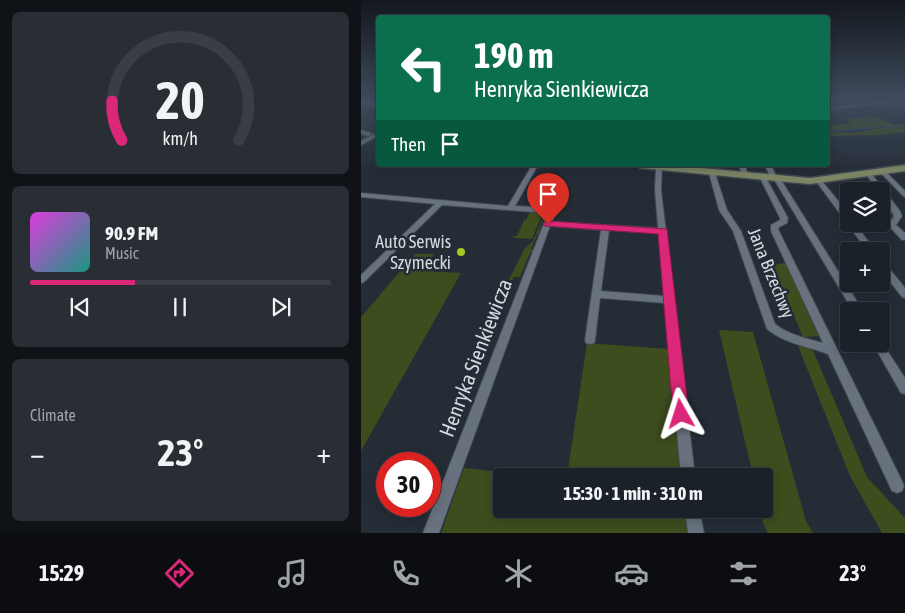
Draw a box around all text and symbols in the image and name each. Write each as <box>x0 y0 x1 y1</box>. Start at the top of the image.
icon: left <box>391 35 456 100</box>
text: 190 m <box>474 35 553 75</box>
text: 20 <box>156 70 205 130</box>
text: Henryka Sienkiewicza <box>474 76 649 102</box>
text: km/h <box>163 128 198 149</box>
icon: arrive <box>436 130 464 158</box>
text: Then <box>391 133 426 155</box>
pin <box>527 173 569 224</box>
icon: arrive <box>534 180 562 208</box>
map controls <box>840 182 890 352</box>
button: layers <box>840 182 890 232</box>
text: 90.9 FM <box>105 222 158 244</box>
street label: Jana Brzechwy <box>744 225 799 321</box>
place label: Auto Serwis Szymecki <box>375 231 451 273</box>
button: + <box>840 242 890 292</box>
text: Music <box>105 244 139 262</box>
marker: Auto Serwis Szymecki <box>455 246 467 258</box>
street label: Henryka Sienkiewicza <box>434 275 516 440</box>
icon: previous <box>66 293 94 321</box>
icon: pause <box>166 293 194 321</box>
icon: next <box>267 293 295 321</box>
button: − <box>840 302 890 352</box>
position arrow <box>654 387 706 439</box>
text: Climate <box>30 406 76 424</box>
text: 23° <box>157 431 204 474</box>
text: − <box>30 437 45 469</box>
text: + <box>316 437 331 469</box>
speed limit sign: 30 <box>376 452 441 517</box>
text: 15:30 · 1 min · 310 m <box>563 482 703 504</box>
icon: directions <box>162 556 197 591</box>
icon: music <box>275 556 310 591</box>
icon: phone <box>388 556 423 591</box>
icon: climate <box>501 556 536 591</box>
icon: car <box>614 556 649 591</box>
icon: filters <box>726 556 761 591</box>
text: 15:29 <box>39 560 84 586</box>
text: 23° <box>839 560 866 586</box>

